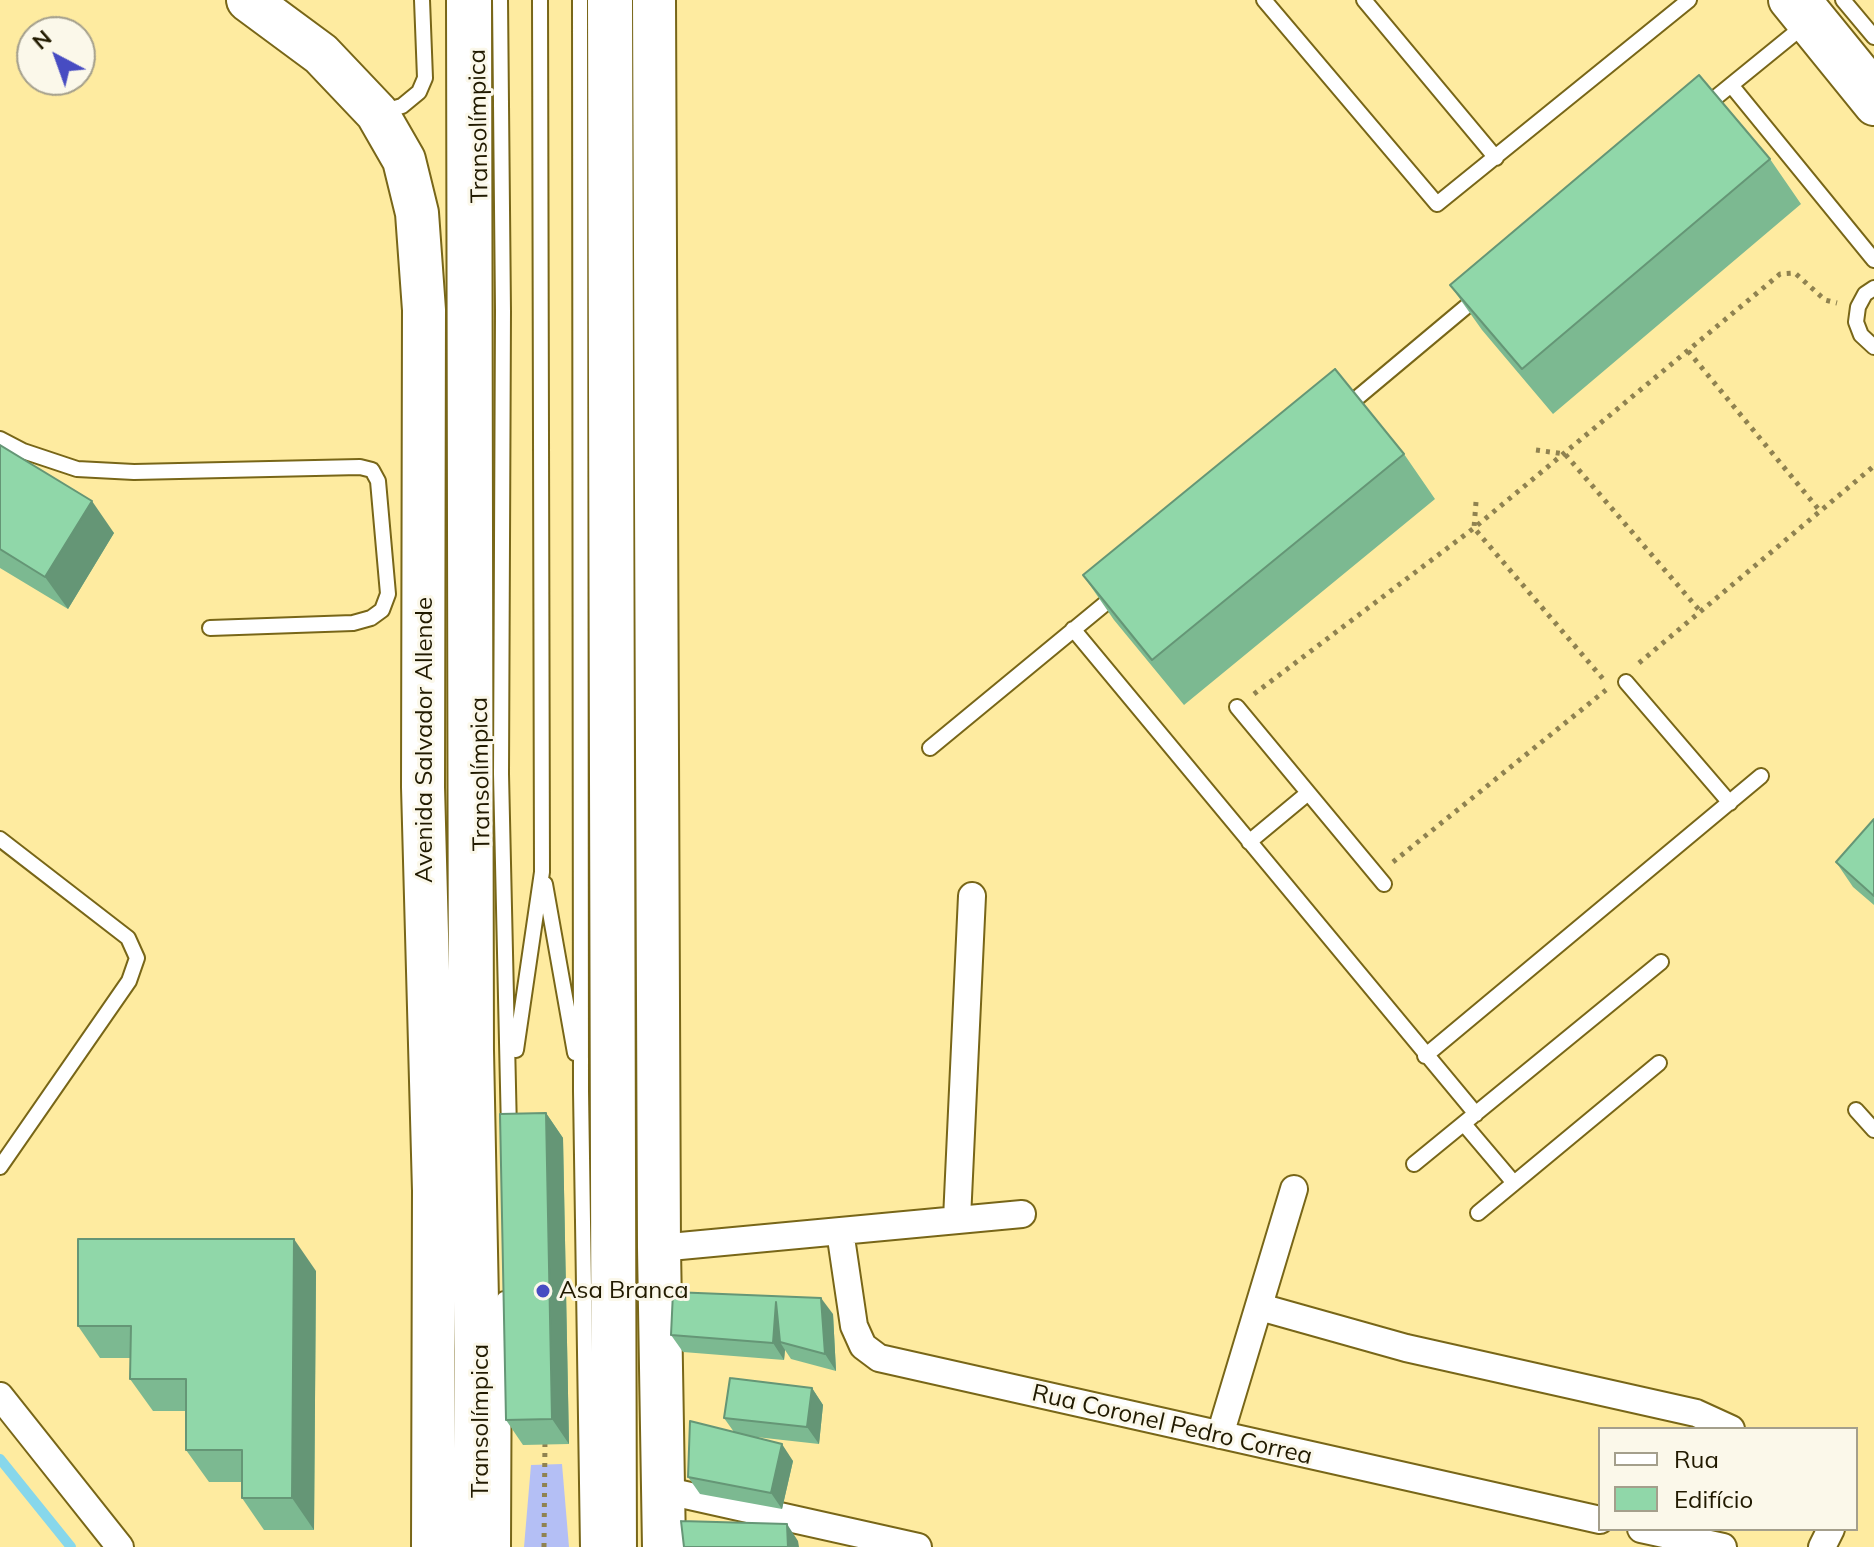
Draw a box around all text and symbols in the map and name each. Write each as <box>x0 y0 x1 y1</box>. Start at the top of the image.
north arrow <box>16 16 96 96</box>
text: N <box>26 23 57 55</box>
street label: Transolímpica <box>463 49 495 203</box>
street label: Avenida Salvador Allende <box>411 597 439 883</box>
street label: Transolímpica <box>465 697 497 851</box>
place label: Asa Branca <box>559 1277 689 1305</box>
marker: Asa Branca <box>534 1282 552 1300</box>
street label: Transolímpica <box>467 1344 495 1498</box>
street label: Rua Coronel Pedro Correa <box>1029 1379 1315 1471</box>
legend <box>1598 1427 1858 1531</box>
text: Rua <box>1674 1444 1719 1474</box>
text: Edifício <box>1674 1484 1753 1514</box>

